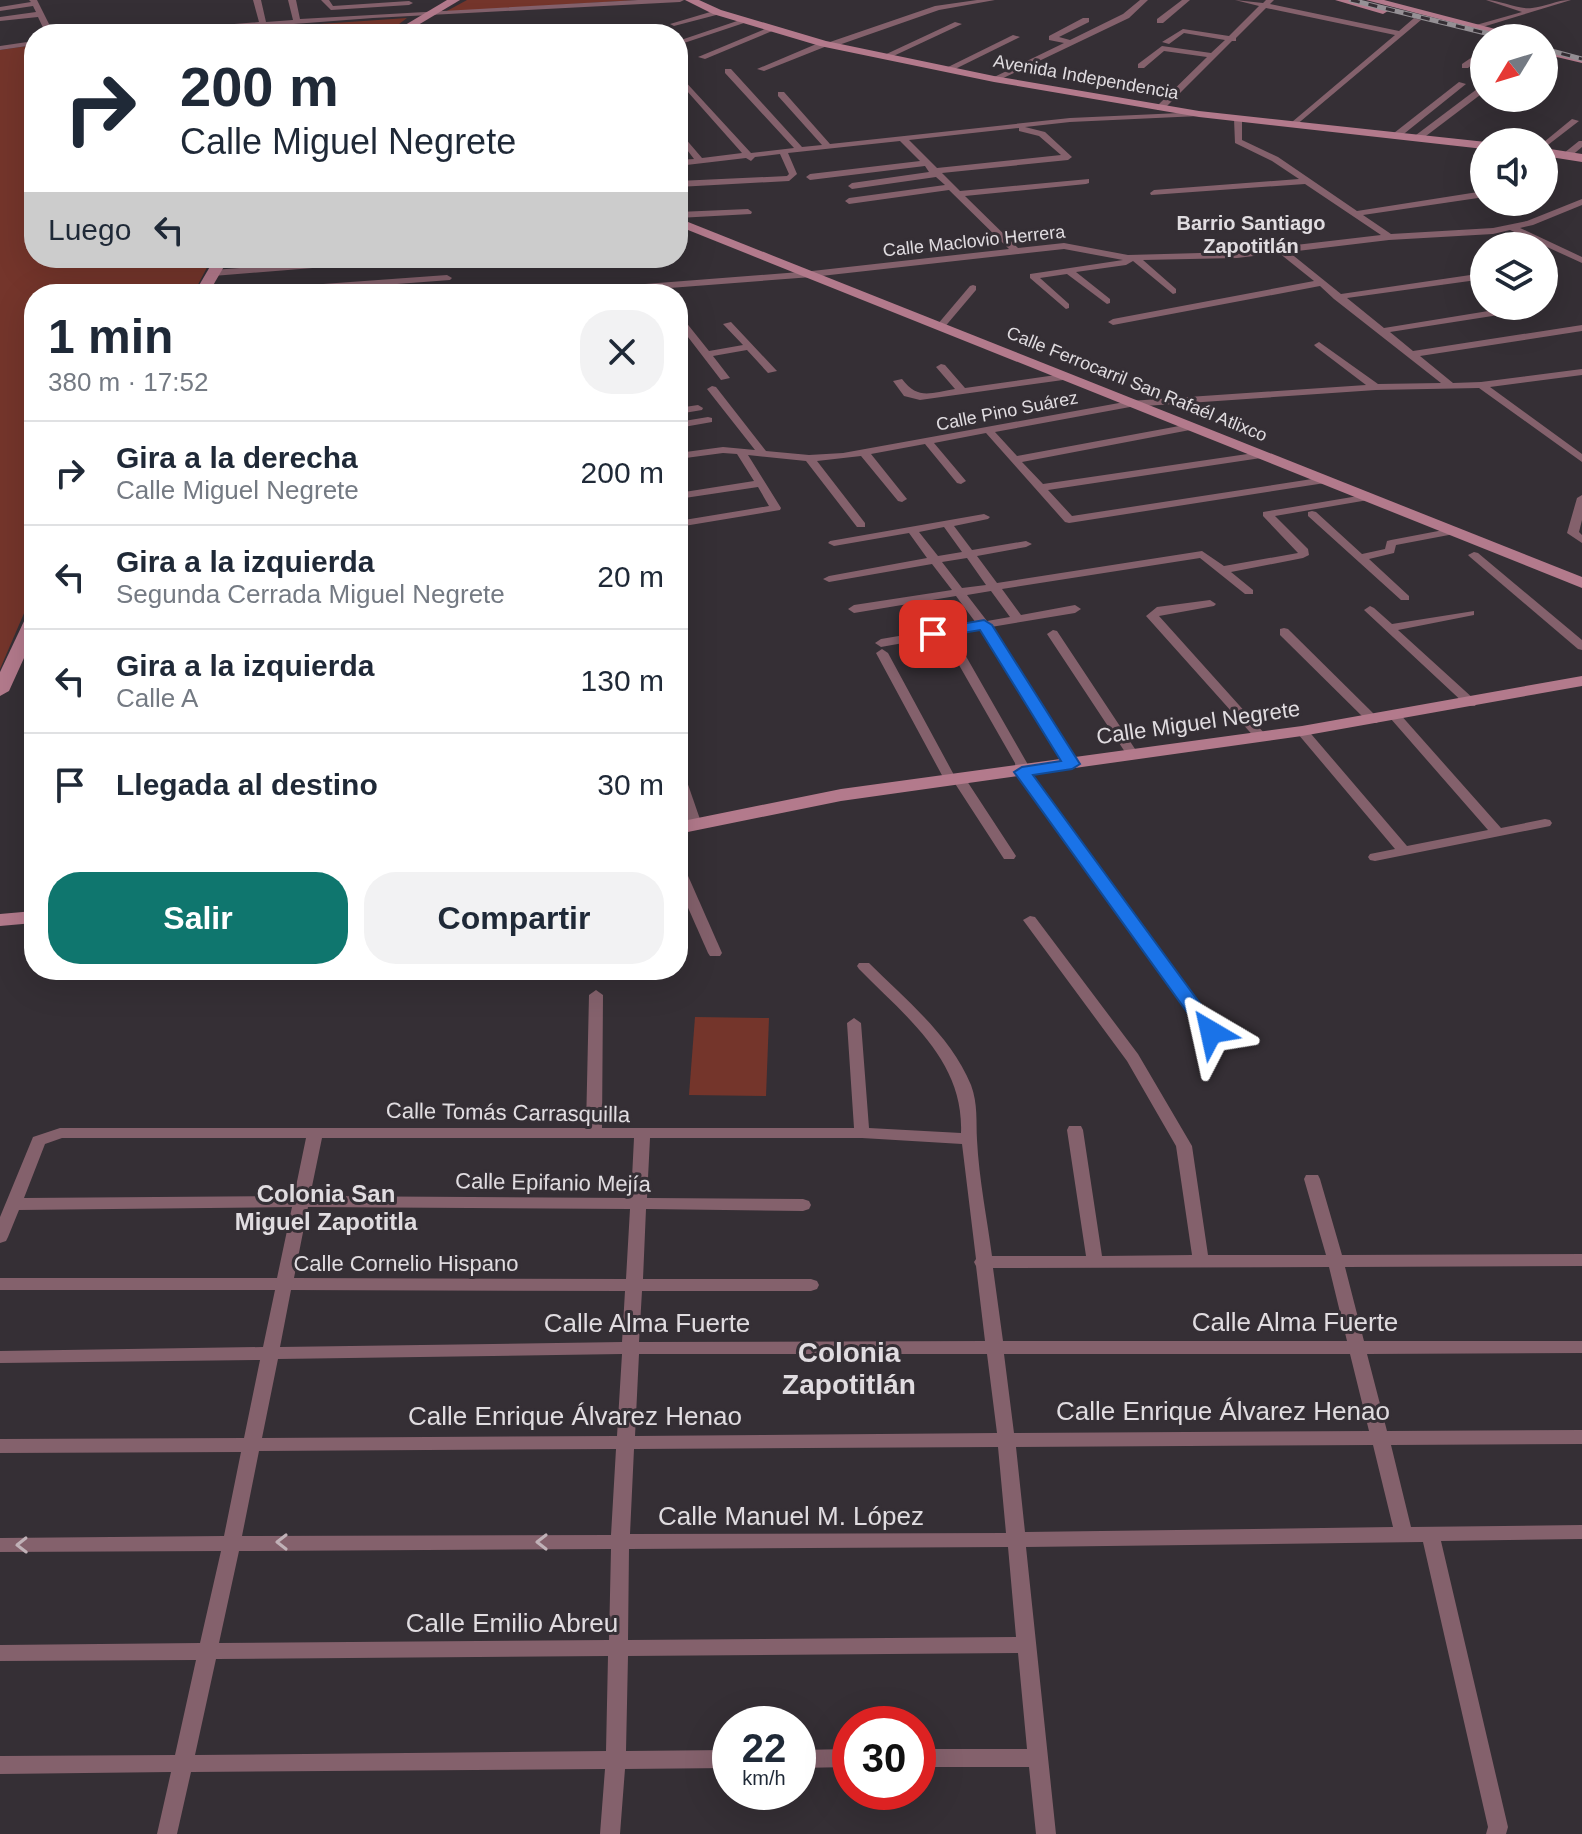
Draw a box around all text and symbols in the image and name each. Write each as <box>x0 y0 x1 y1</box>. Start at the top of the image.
north arrow <box>1470 24 1558 112</box>
map controls <box>1470 24 1558 320</box>
street label: Avenida Independencia <box>992 51 1181 103</box>
text: 200 m <box>180 55 339 118</box>
icon: right <box>48 56 152 160</box>
text: Calle Miguel Negrete <box>180 121 516 162</box>
button: sound <box>1470 128 1558 216</box>
icon: left <box>147 208 191 252</box>
district label: Barrio Santiago Zapotitlán <box>1177 212 1325 257</box>
text: Luego <box>48 213 131 246</box>
street label: Calle Maclovio Herrera <box>882 221 1067 261</box>
button: layers <box>1470 232 1558 320</box>
text: 1 min <box>48 310 173 363</box>
button: close <box>580 310 664 394</box>
street label: Calle Ferrocarril San Rafaél Atlixco <box>1004 322 1270 446</box>
text: 380 m · 17:52 <box>48 367 208 397</box>
street label: Calle Pino Suárez <box>934 387 1080 435</box>
text: Gira a la derecha <box>116 441 358 474</box>
icon: right <box>48 451 92 495</box>
text: 200 m <box>581 456 664 489</box>
text: Calle Miguel Negrete <box>116 475 359 505</box>
text: Gira a la izquierda <box>116 545 374 578</box>
icon: left <box>48 555 92 599</box>
text: 20 m <box>597 560 664 593</box>
text: Segunda Cerrada Miguel Negrete <box>116 579 505 609</box>
pin <box>899 600 967 668</box>
icon: arrive <box>911 612 955 656</box>
text: Gira a la izquierda <box>116 649 374 682</box>
icon: left <box>48 659 92 703</box>
text: 130 m <box>581 664 664 697</box>
text: Calle A <box>116 683 198 713</box>
street label: Calle Miguel Negrete <box>1095 696 1302 749</box>
icon: arrive <box>48 763 92 807</box>
text: Llegada al destino <box>116 768 378 801</box>
text: 30 m <box>597 768 664 801</box>
button: Salir <box>48 872 348 964</box>
button: Compartir <box>364 872 664 964</box>
position arrow <box>1169 990 1253 1074</box>
street label: Calle Tomás Carrasquilla <box>386 1098 631 1127</box>
street label: Calle Epifanio Mejía <box>455 1168 652 1197</box>
district label: Colonia San Miguel Zapotitla <box>235 1180 418 1235</box>
street label: Calle Cornelio Hispano <box>293 1251 519 1276</box>
street label: Calle Alma Fuerte <box>1192 1307 1398 1337</box>
street label: Calle Alma Fuerte <box>544 1308 750 1338</box>
district label: Colonia Zapotitlán <box>782 1337 916 1400</box>
street label: Calle Enrique Álvarez Henao <box>1056 1396 1390 1426</box>
street label: Calle Enrique Álvarez Henao <box>408 1401 742 1431</box>
street label: Calle Manuel M. López <box>658 1501 924 1531</box>
one-way arrow <box>275 1533 288 1551</box>
one-way arrow <box>535 1534 548 1551</box>
one-way arrow <box>15 1536 28 1553</box>
street label: Calle Emilio Abreu <box>406 1608 618 1638</box>
speed limit sign: 30 <box>832 1706 936 1810</box>
text: 22 <box>742 1726 786 1770</box>
text: km/h <box>742 1767 786 1789</box>

